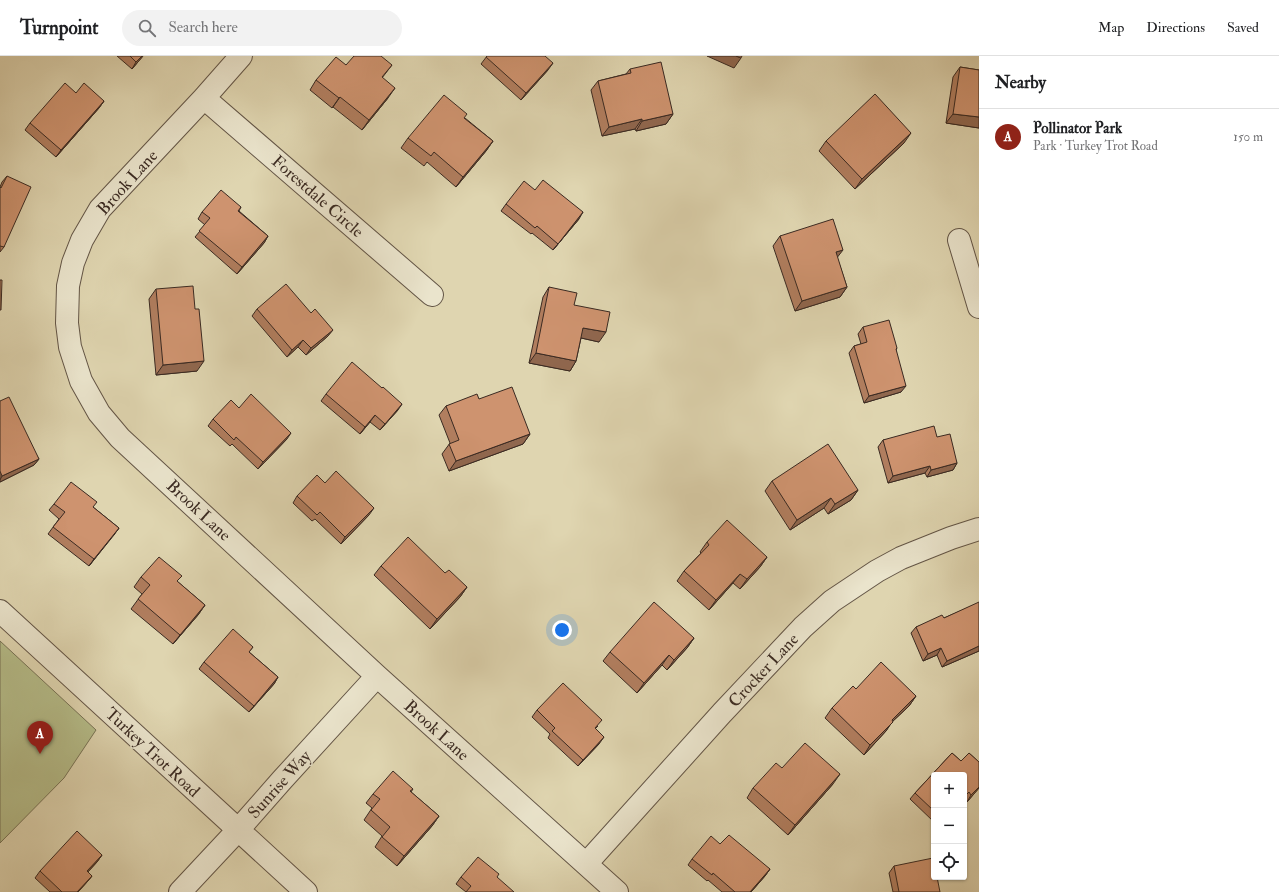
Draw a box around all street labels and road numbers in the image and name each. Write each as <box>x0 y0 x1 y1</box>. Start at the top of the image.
street label: Brook Lane <box>93 145 162 219</box>
street label: Forestdale Circle <box>267 151 368 242</box>
street label: Brook Lane <box>162 475 235 546</box>
street label: Crocker Lane <box>724 629 803 712</box>
street label: Brook Lane <box>400 696 474 765</box>
street label: Turkey Trot Road <box>100 703 205 803</box>
street label: Sunrise Way <box>243 746 317 823</box>

